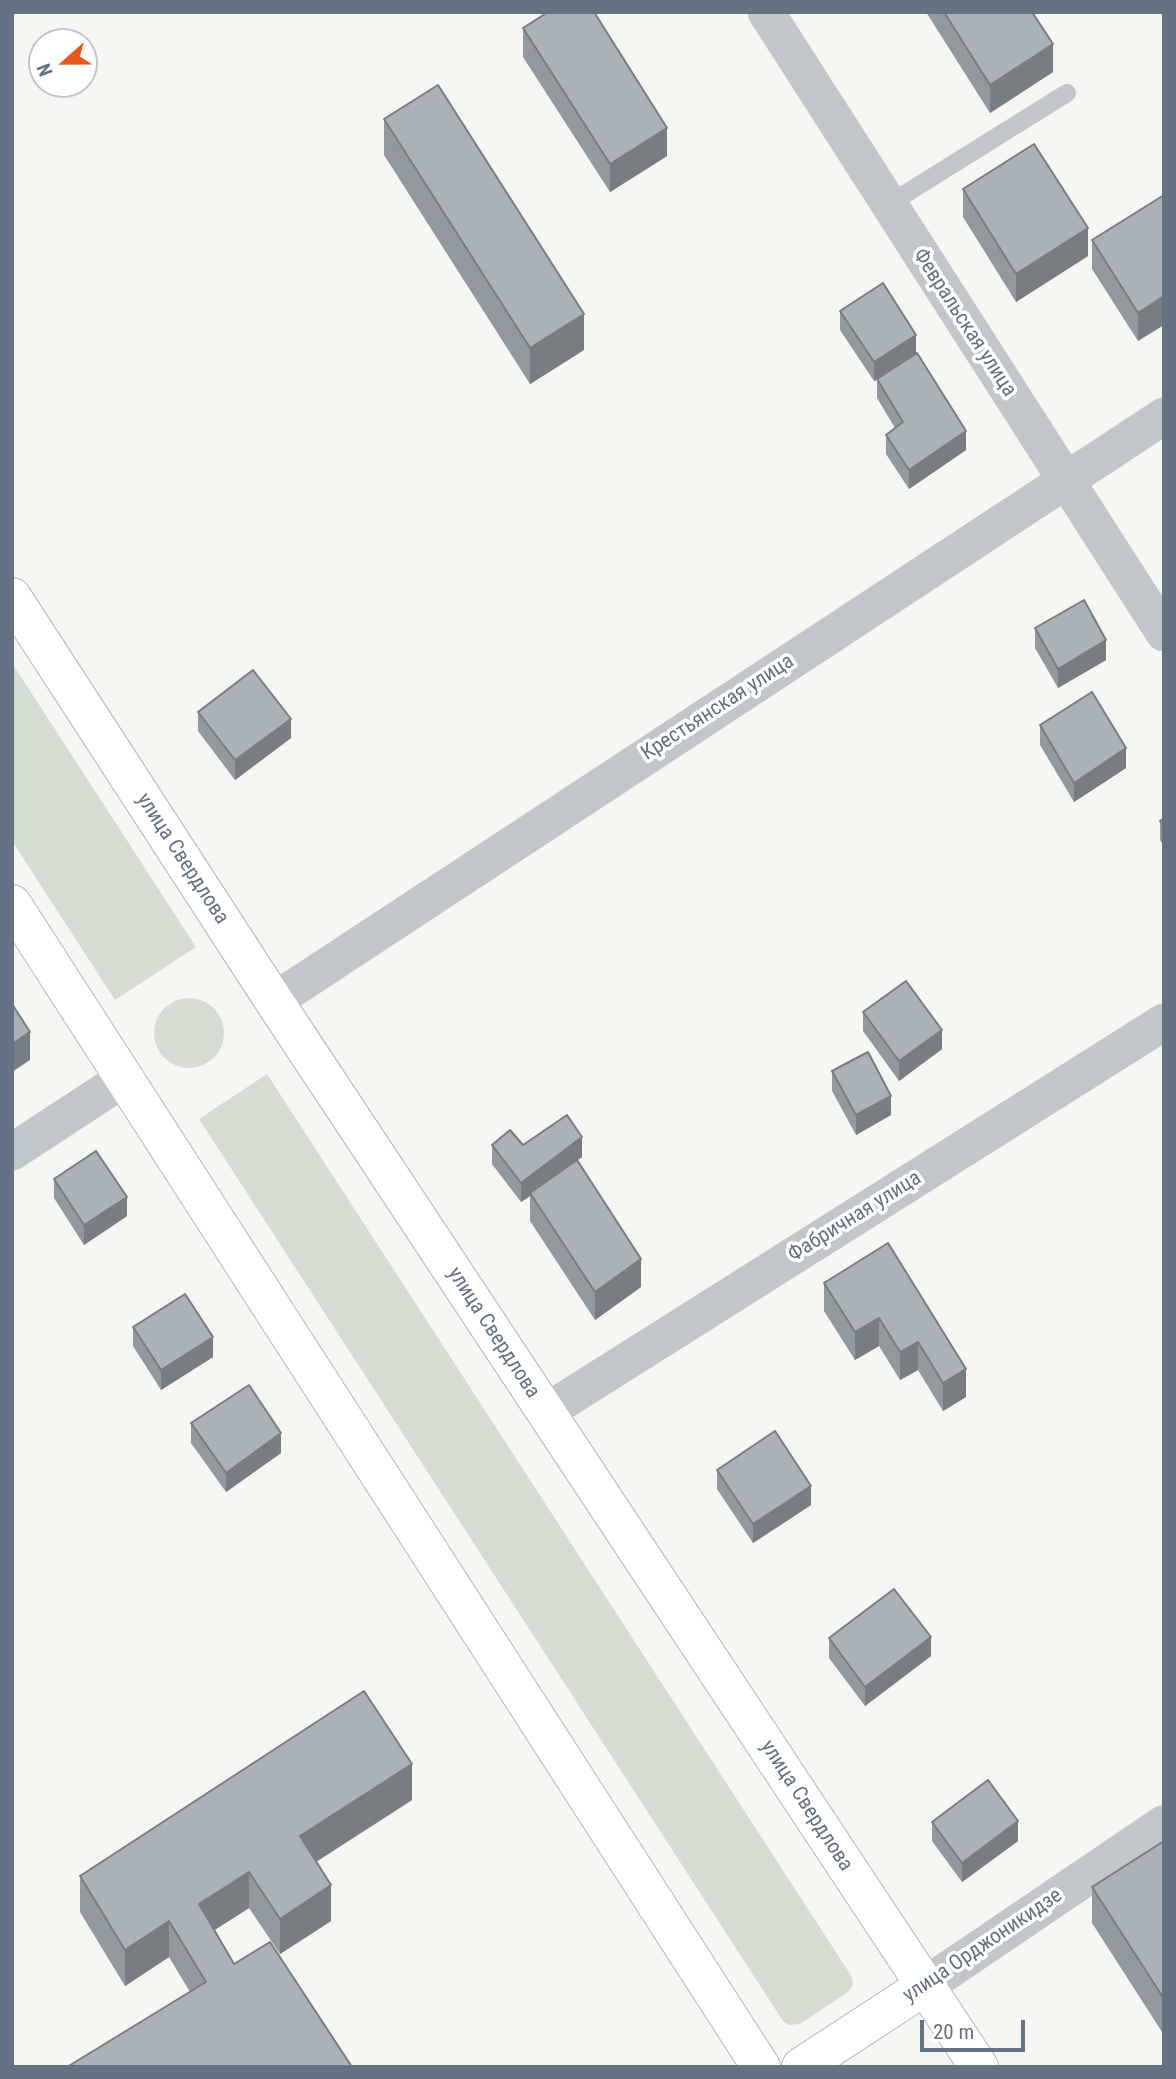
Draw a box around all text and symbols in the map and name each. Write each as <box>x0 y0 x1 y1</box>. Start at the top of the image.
north arrow <box>28 28 98 98</box>
text: N <box>32 60 58 80</box>
street label: Февральская улица <box>907 244 1021 402</box>
street label: Крестьянская улица <box>637 649 799 767</box>
street label: улица Свердлова <box>130 789 234 929</box>
street label: Фабричная улица <box>784 1166 926 1268</box>
street label: улица Свердлова <box>441 1263 545 1403</box>
street label: улица Свердлова <box>754 1736 858 1876</box>
street label: улица Орджоникидзе <box>899 1883 1067 2009</box>
scale bar <box>924 2006 1029 2050</box>
text: 20 m <box>933 2020 974 2044</box>

